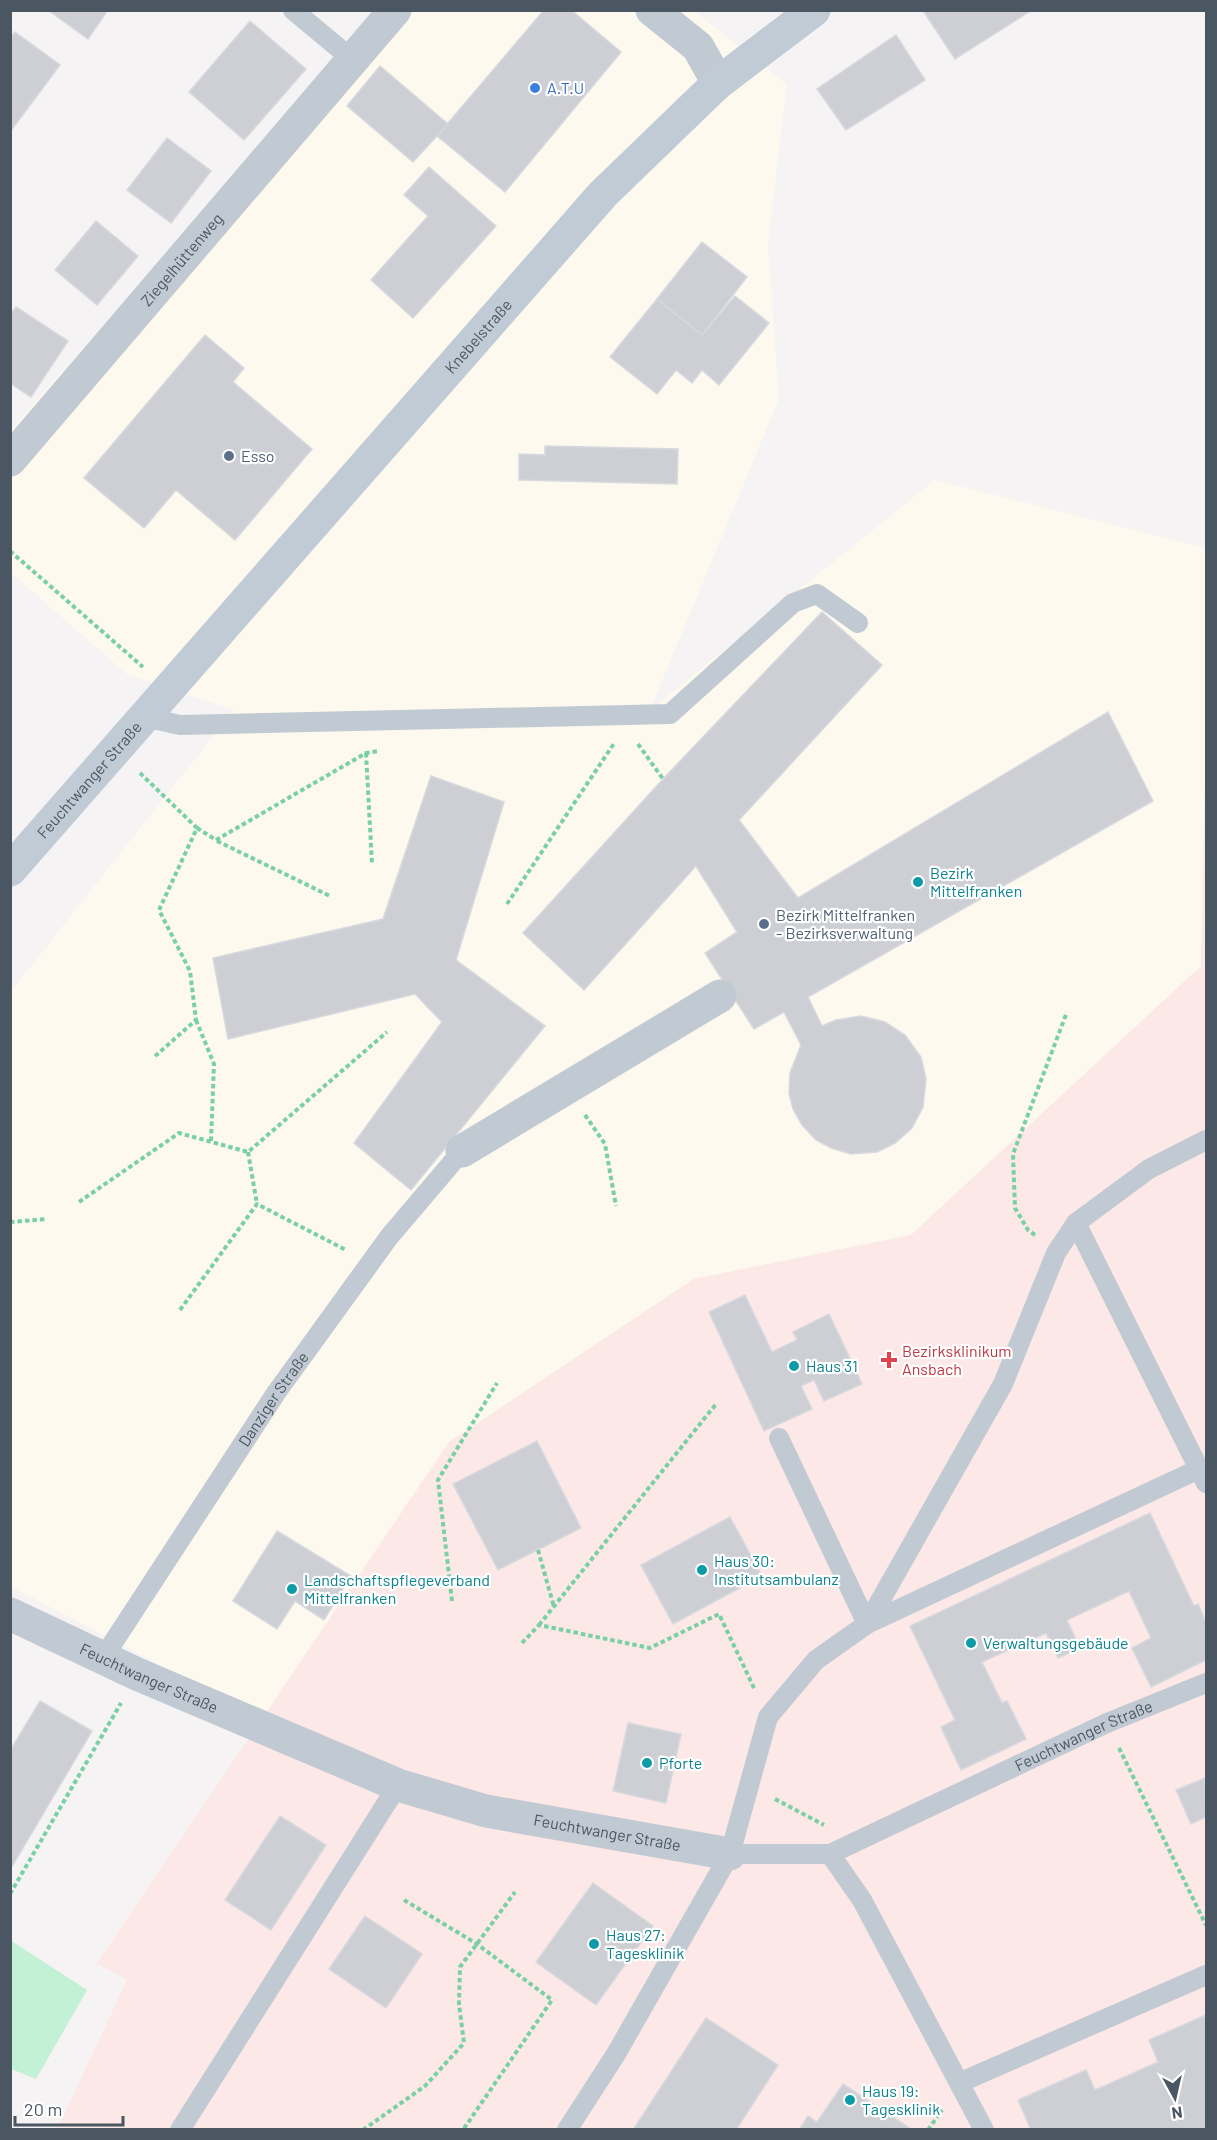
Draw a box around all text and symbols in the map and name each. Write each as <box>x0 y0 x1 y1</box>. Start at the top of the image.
place label: A.T.U <box>547 78 584 97</box>
marker: A.T.U <box>528 81 542 95</box>
street label: Ziegelhüttenweg <box>136 209 226 309</box>
street label: Knebelstraße <box>440 295 516 377</box>
place label: Esso <box>241 446 275 465</box>
marker: Esso <box>222 449 236 463</box>
street label: Feuchtwanger Straße <box>32 717 145 842</box>
place label: Bezirk Mittelfranken <box>930 863 1022 900</box>
marker: Bezirk Mittelfranken <box>911 875 925 889</box>
place label: Bezirk Mittelfranken - Bezirksverwaltung <box>776 905 915 942</box>
marker: Bezirk Mittelfranken - Bezirksverwaltung <box>757 917 771 931</box>
place label: Bezirksklinikum Ansbach <box>902 1341 1012 1378</box>
street label: Danziger Straße <box>234 1348 312 1450</box>
marker: Bezirksklinikum Ansbach <box>880 1351 898 1369</box>
place label: Haus 31 <box>806 1356 858 1375</box>
marker: Haus 31 <box>787 1359 801 1373</box>
place label: Haus 30: Institutsambulanz <box>714 1551 839 1588</box>
marker: Haus 30: Institutsambulanz <box>695 1563 709 1577</box>
place label: Landschaftspflegeverband Mittelfranken <box>304 1570 490 1607</box>
marker: Landschaftspflegeverband Mittelfranken <box>285 1582 299 1596</box>
place label: Verwaltungsgebäude <box>983 1633 1129 1652</box>
marker: Verwaltungsgebäude <box>964 1636 978 1650</box>
street label: Feuchtwanger Straße <box>77 1638 221 1716</box>
street label: Feuchtwanger Straße <box>1011 1696 1155 1774</box>
place label: Pforte <box>659 1753 702 1772</box>
marker: Pforte <box>640 1756 654 1770</box>
street label: Feuchtwanger Straße <box>532 1810 683 1854</box>
place label: Haus 27: Tagesklinik <box>606 1925 684 1962</box>
marker: Haus 27: Tagesklinik <box>587 1937 601 1951</box>
north arrow <box>1145 2068 1205 2128</box>
place label: Haus 19: Tagesklinik <box>862 2081 940 2118</box>
scale bar <box>15 2089 123 2127</box>
marker: Haus 19: Tagesklinik <box>843 2093 857 2107</box>
text: 20 m <box>24 2098 62 2120</box>
text: N <box>1171 2103 1184 2123</box>

